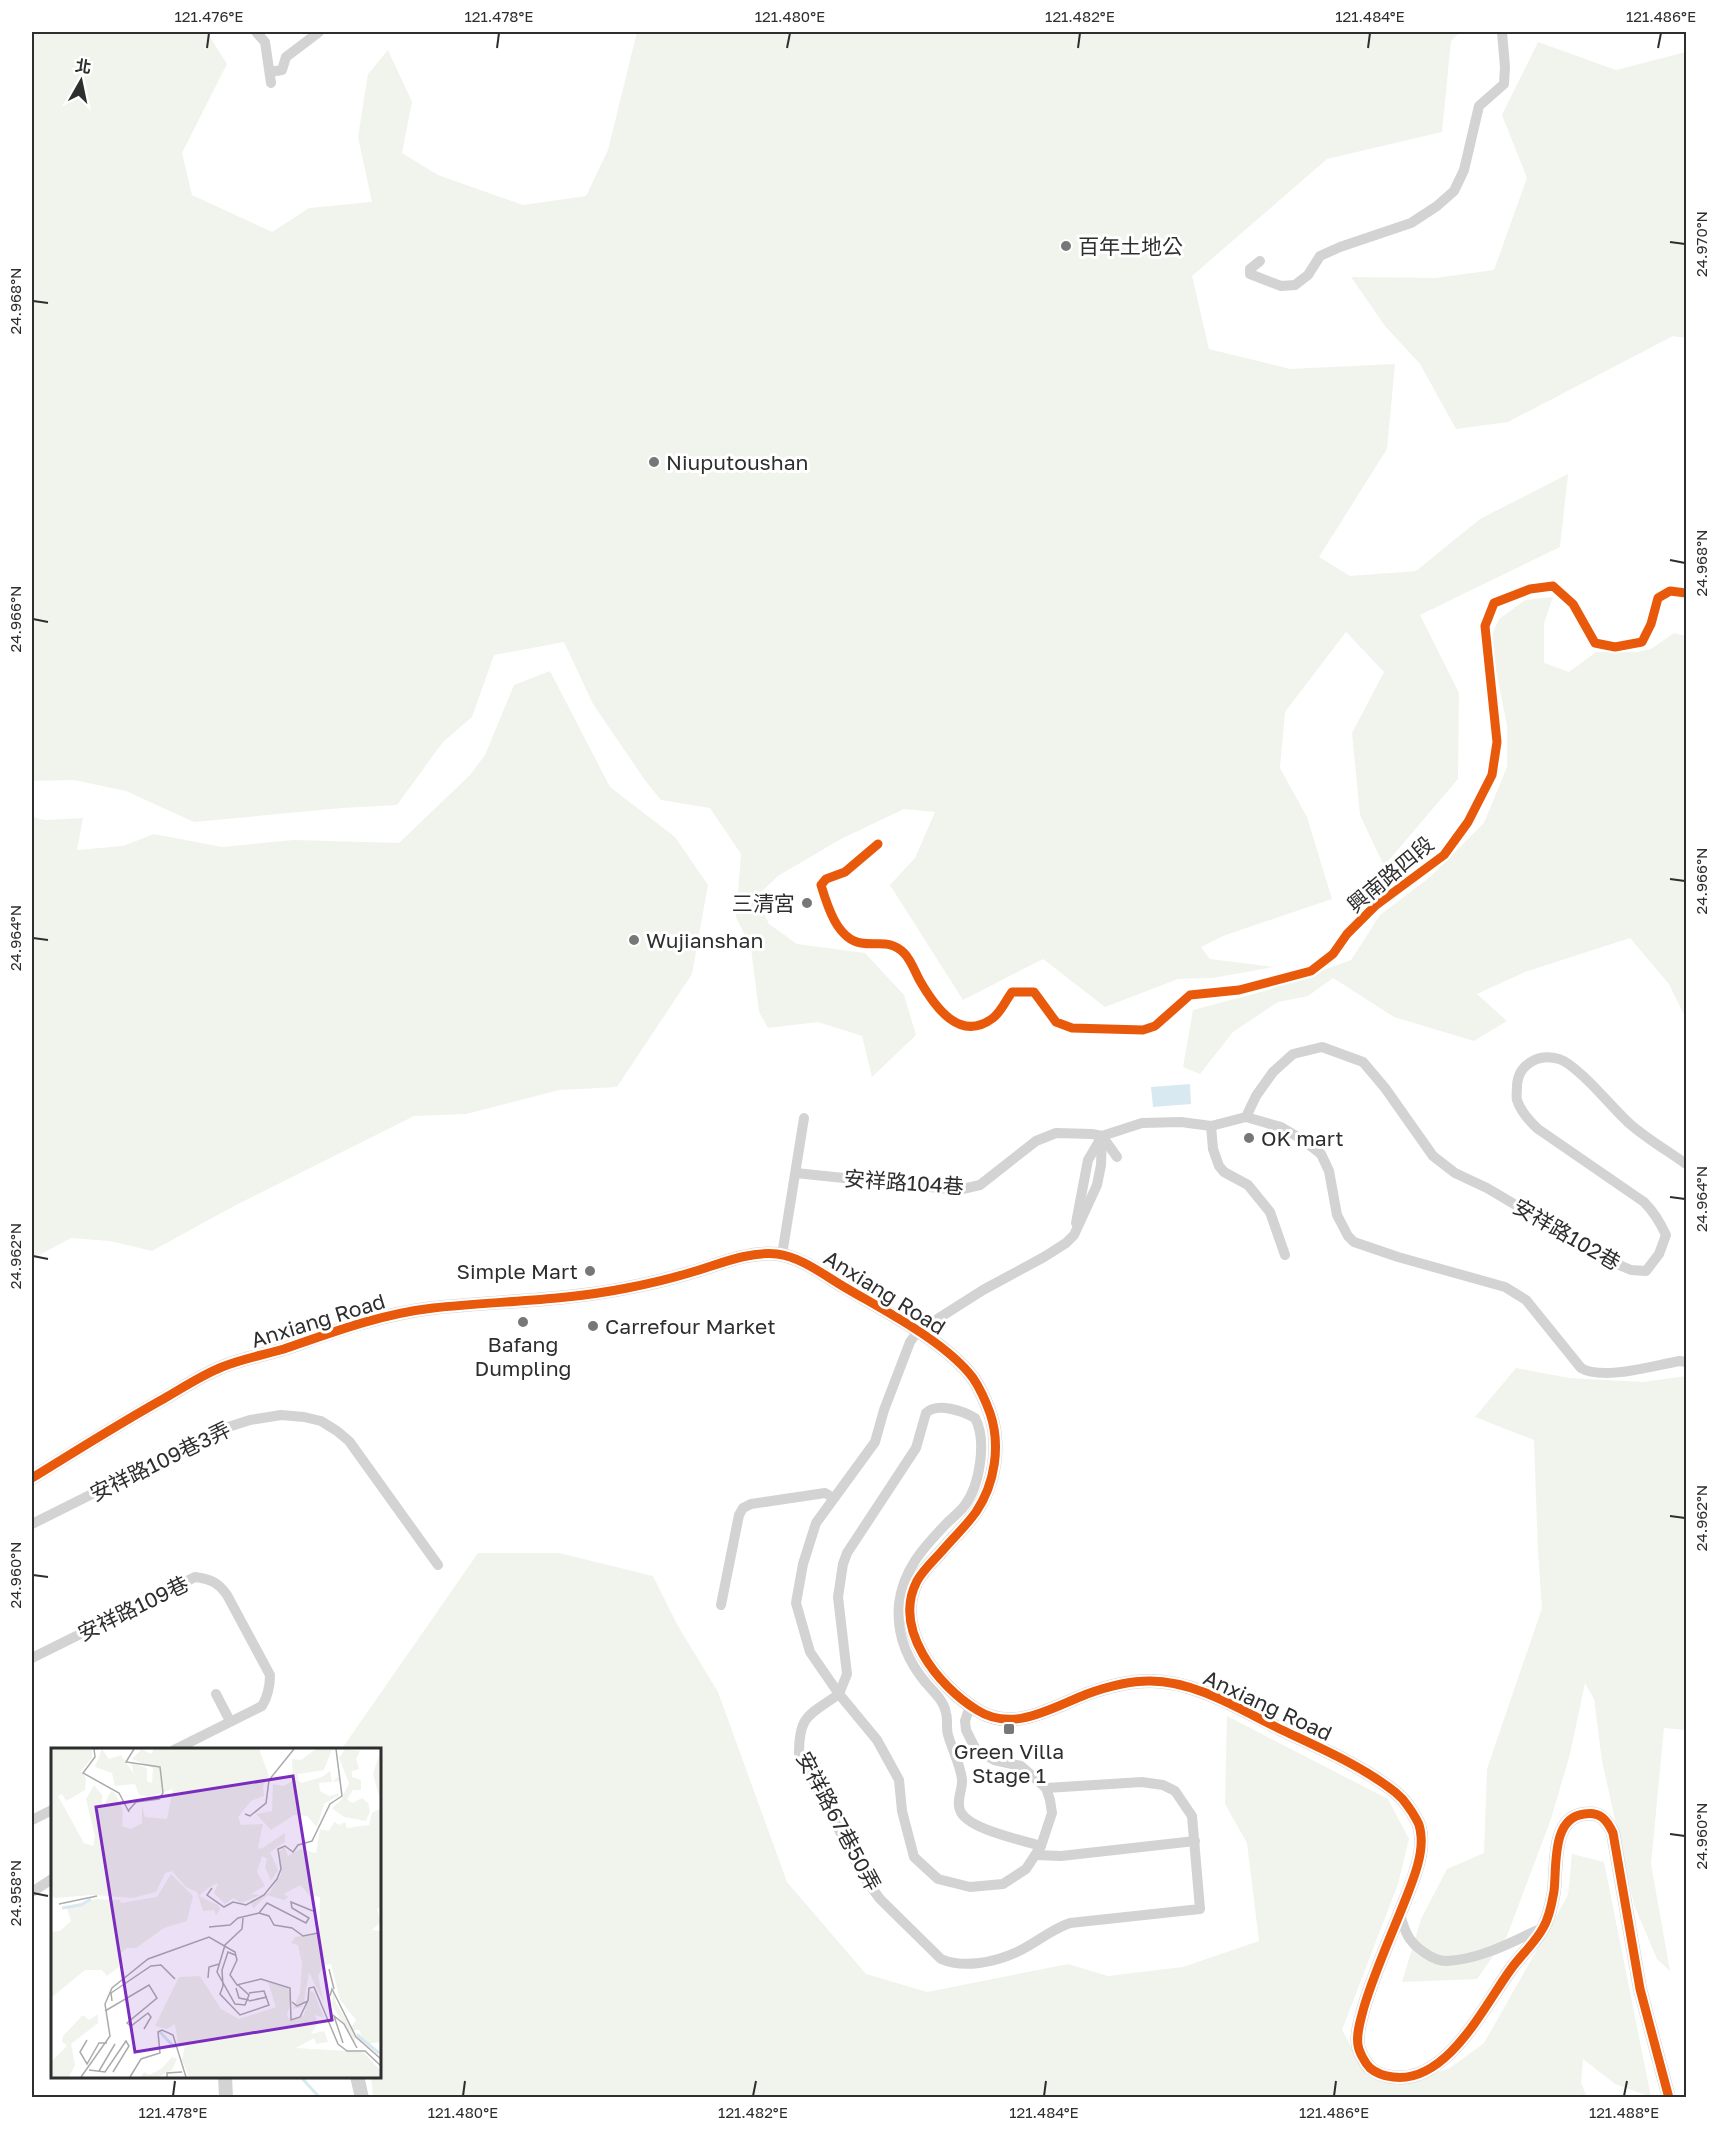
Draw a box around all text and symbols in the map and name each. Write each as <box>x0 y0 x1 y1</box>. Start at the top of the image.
text: 121.476°E <box>175 7 243 25</box>
text: 121.478°E <box>464 7 534 25</box>
text: 121.480°E <box>755 7 825 25</box>
text: 121.482°E <box>1045 7 1115 25</box>
text: 121.484°E <box>1335 7 1405 25</box>
text: 121.486°E <box>1626 7 1696 25</box>
north arrow <box>51 51 111 111</box>
text: 北 <box>74 55 93 77</box>
text: 24.970°N <box>1692 211 1710 277</box>
place label: 百年土地公 <box>1078 233 1183 259</box>
marker: 百年土地公 <box>1059 239 1073 253</box>
text: 24.968°N <box>6 268 24 334</box>
place label: Niuputoushan <box>666 449 808 475</box>
marker: Niuputoushan <box>647 455 661 469</box>
text: 24.968°N <box>1692 530 1710 596</box>
text: 24.966°N <box>6 586 24 652</box>
street label: 興南路四段 <box>1341 830 1439 918</box>
text: 24.966°N <box>1692 848 1710 914</box>
place label: 三清宮 <box>732 890 795 916</box>
marker: 三清宮 <box>800 896 814 910</box>
text: 24.964°N <box>6 905 24 971</box>
place label: Wujianshan <box>646 927 763 953</box>
marker: Wujianshan <box>627 933 641 947</box>
place label: OK mart <box>1261 1125 1344 1151</box>
marker: OK mart <box>1242 1131 1256 1145</box>
street label: 安祥路104巷 <box>843 1165 965 1199</box>
text: 24.964°N <box>1692 1166 1710 1232</box>
street label: 安祥路102巷 <box>1509 1193 1625 1275</box>
text: 24.962°N <box>6 1223 24 1289</box>
street label: Anxiang Road <box>819 1244 951 1340</box>
place label: Simple Mart <box>457 1258 578 1284</box>
marker: Simple Mart <box>583 1264 597 1278</box>
street label: Anxiang Road <box>248 1287 388 1353</box>
place label: Carrefour Market <box>605 1313 776 1339</box>
marker: Bafang Dumpling <box>516 1315 530 1329</box>
marker: Carrefour Market <box>586 1319 600 1333</box>
place label: Bafang Dumpling <box>474 1331 572 1381</box>
street label: 安祥路109巷3弄 <box>85 1416 235 1506</box>
text: 24.962°N <box>1692 1485 1710 1551</box>
text: 24.960°N <box>6 1541 24 1609</box>
street label: 安祥路109巷 <box>73 1570 193 1646</box>
street label: Anxiang Road <box>1200 1664 1336 1746</box>
marker: Green Villa Stage 1 <box>1002 1722 1016 1736</box>
place label: Green Villa Stage 1 <box>954 1738 1064 1788</box>
street label: 安祥路67巷50弄 <box>791 1747 887 1895</box>
inset map <box>51 1748 381 2078</box>
text: 24.960°N <box>1692 1802 1710 1870</box>
text: 24.958°N <box>6 1860 24 1926</box>
text: 121.478°E <box>138 2103 208 2121</box>
text: 121.480°E <box>428 2103 498 2121</box>
text: 121.482°E <box>718 2103 788 2121</box>
text: 121.484°E <box>1009 2103 1079 2121</box>
text: 121.486°E <box>1299 2103 1369 2121</box>
text: 121.488°E <box>1589 2103 1659 2121</box>

